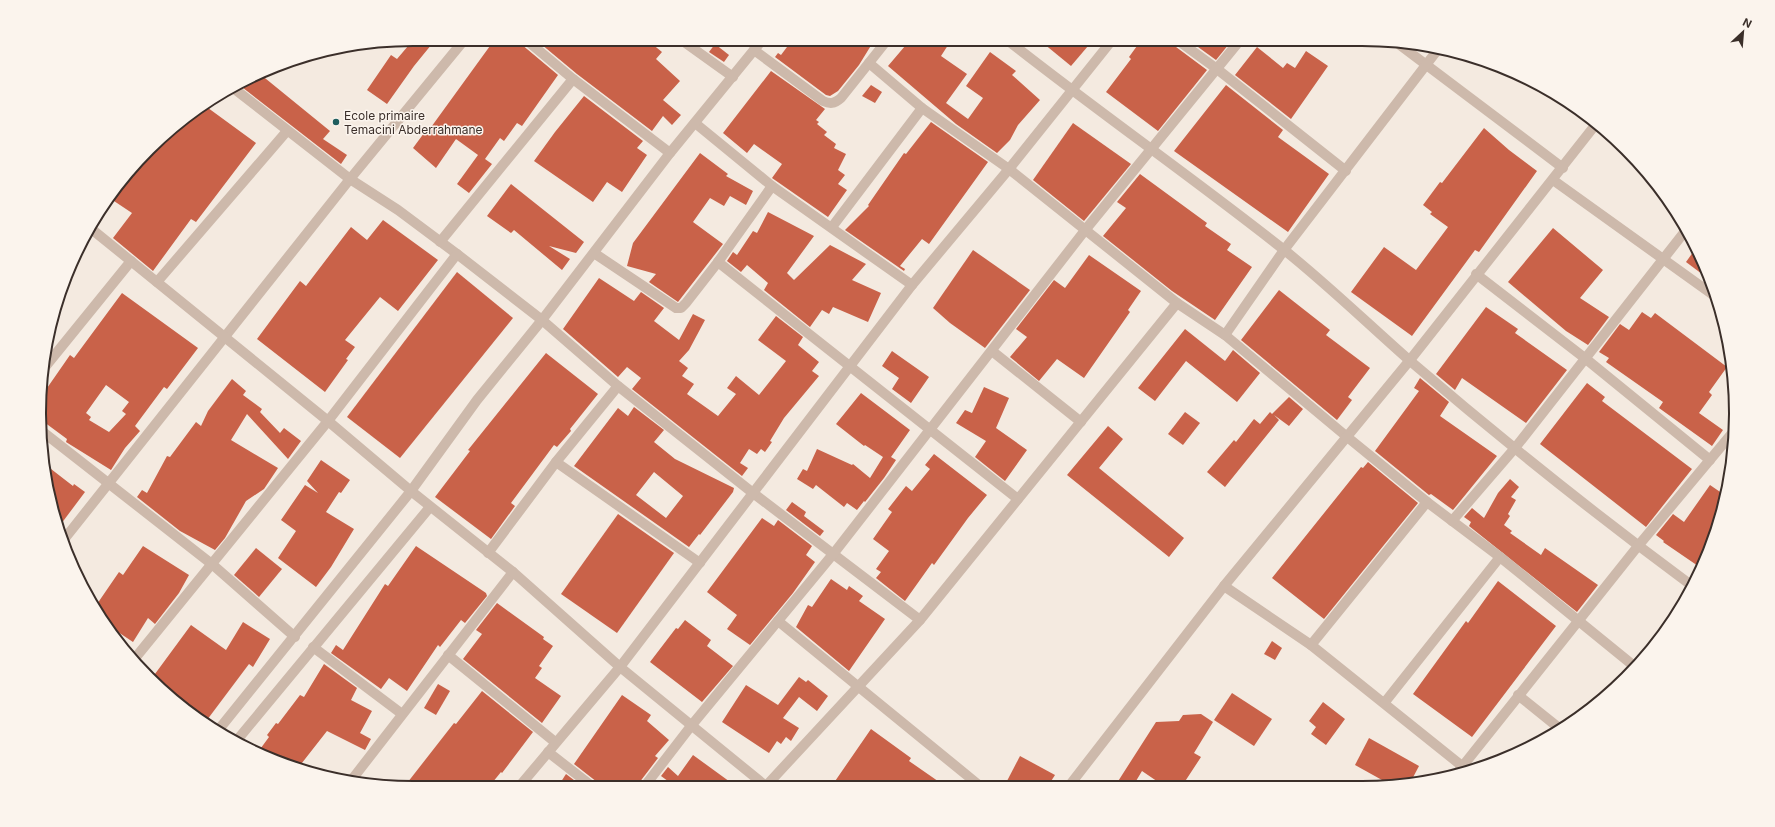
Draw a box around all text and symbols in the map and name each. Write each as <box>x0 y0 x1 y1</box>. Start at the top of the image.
north arrow <box>1723 12 1763 52</box>
text: N <box>1741 15 1754 31</box>
place label: Ecole primaire Temacini Abderrahmane <box>344 108 483 137</box>
marker: Ecole primaire Temacini Abderrahmane <box>331 117 341 127</box>

